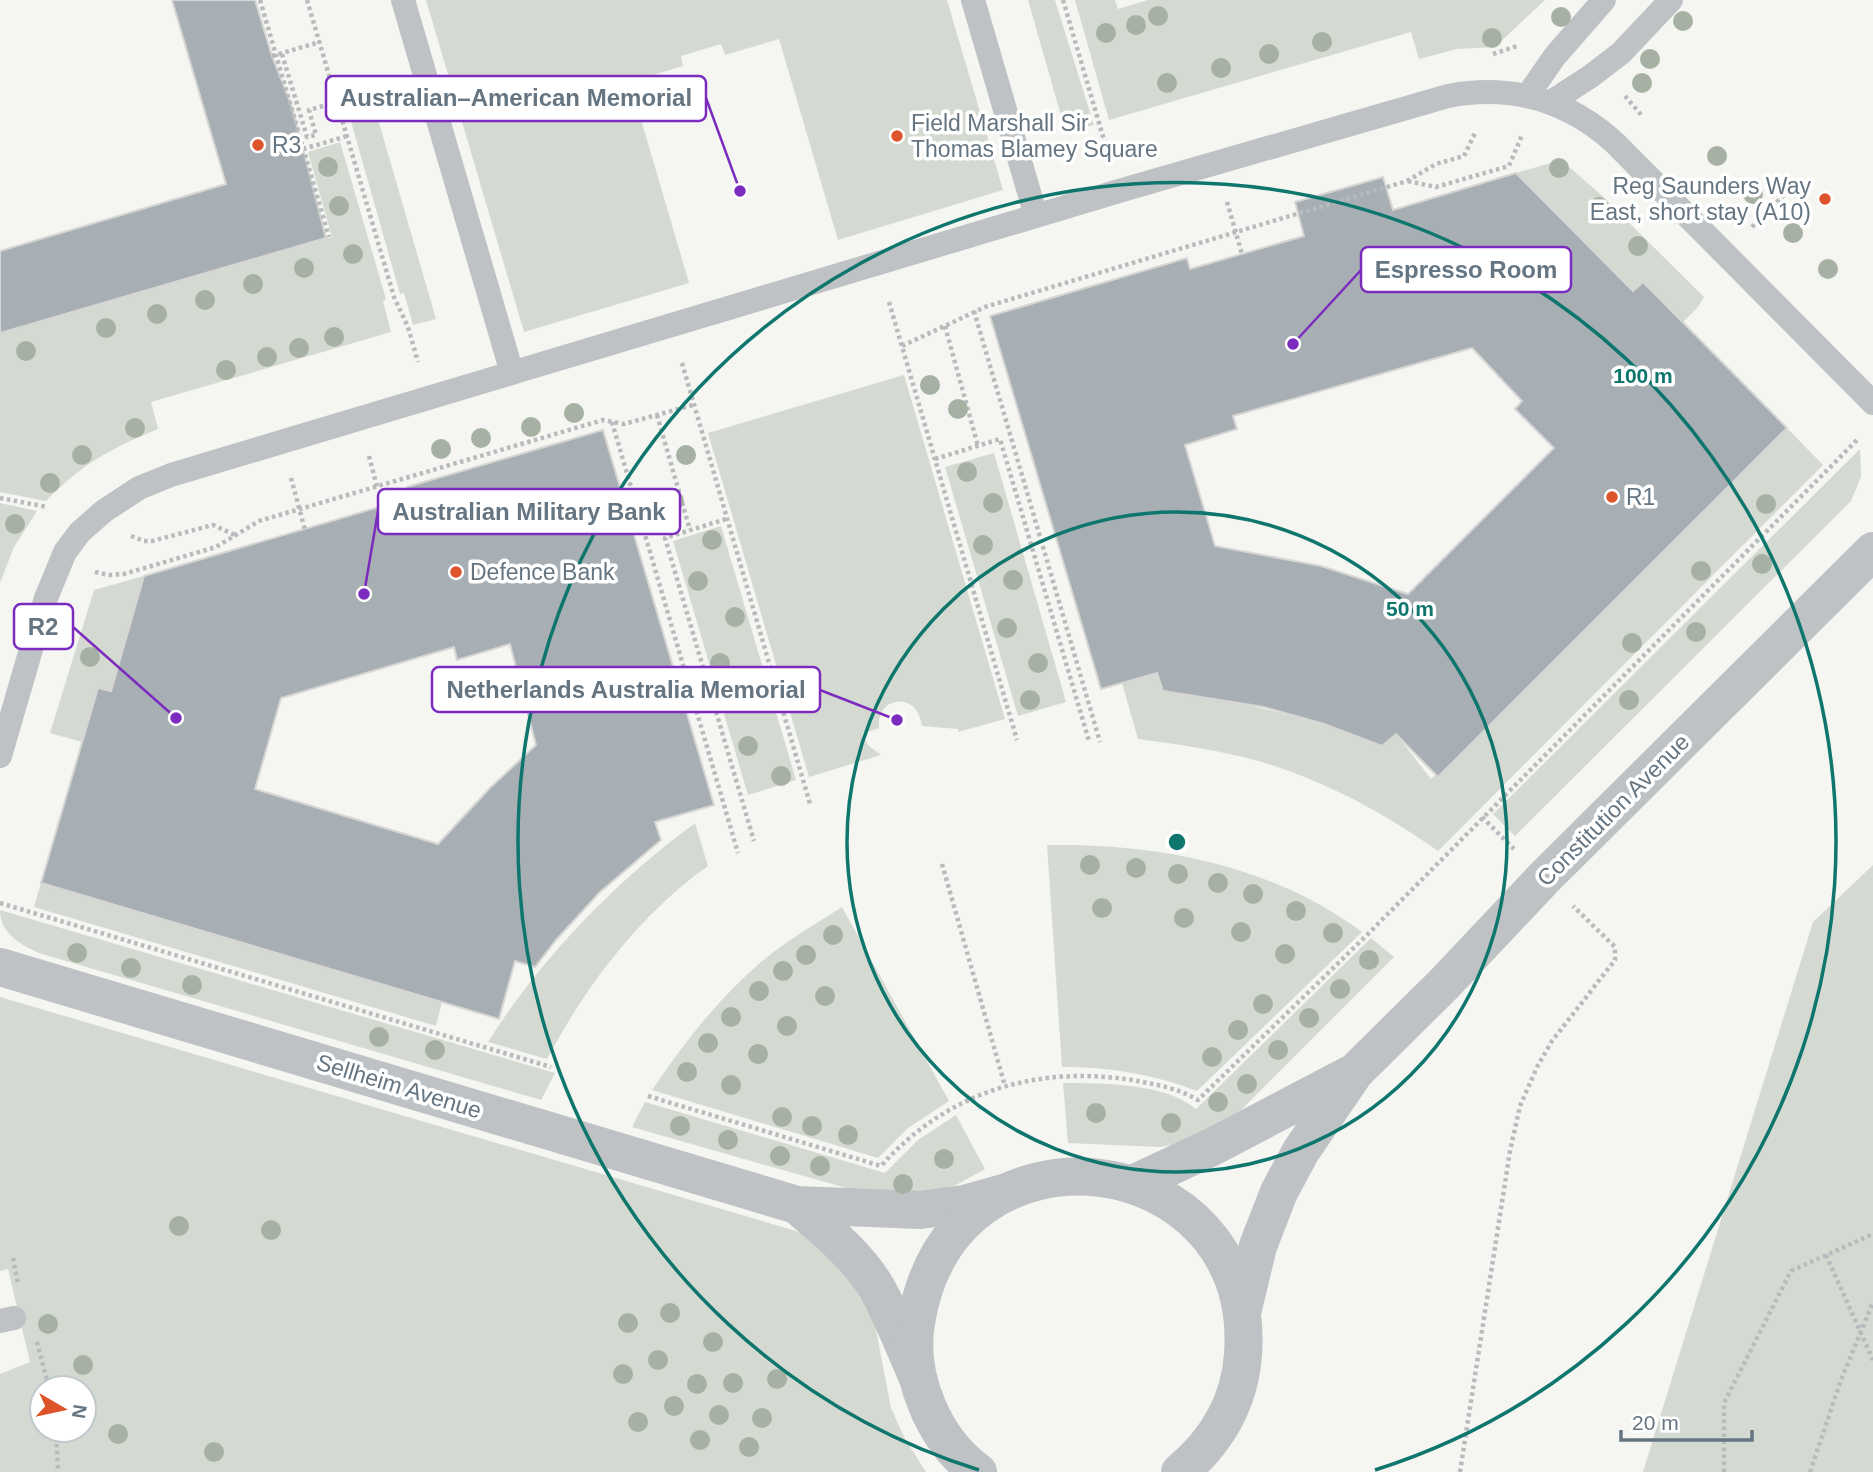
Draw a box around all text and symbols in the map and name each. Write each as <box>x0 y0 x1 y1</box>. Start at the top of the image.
callout: Australian–American Memorial <box>326 76 706 121</box>
text: Australian–American Memorial <box>340 84 692 111</box>
place label: Field Marshall Sir Thomas Blamey Square <box>911 110 1158 162</box>
marker: Field Marshall Sir Thomas Blamey Square <box>889 128 905 144</box>
place label: R3 <box>272 132 301 158</box>
marker: R3 <box>250 137 266 153</box>
place label: Reg Saunders Way East, short stay (A10) <box>1590 173 1811 225</box>
marker: Reg Saunders Way East, short stay (A10) <box>1817 191 1833 207</box>
callout: Espresso Room <box>1361 247 1571 292</box>
text: Espresso Room <box>1375 256 1557 283</box>
text: 100 m <box>1613 364 1673 387</box>
place label: R1 <box>1626 484 1655 510</box>
callout: Australian Military Bank <box>378 489 680 534</box>
marker: R1 <box>1604 489 1620 505</box>
text: Australian Military Bank <box>392 498 666 525</box>
place label: Defence Bank <box>470 559 615 585</box>
marker: Defence Bank <box>448 564 464 580</box>
text: 50 m <box>1386 597 1434 620</box>
callout: R2 <box>14 604 73 649</box>
text: R2 <box>28 613 58 640</box>
callout: Netherlands Australia Memorial <box>432 667 820 712</box>
text: Netherlands Australia Memorial <box>446 676 806 703</box>
street label: Constitution Avenue <box>1532 729 1694 891</box>
centre of rings <box>1165 830 1189 854</box>
street label: Sellheim Avenue <box>313 1049 485 1123</box>
north arrow <box>28 1374 98 1444</box>
scale bar <box>1621 1398 1752 1442</box>
text: N <box>68 1403 91 1420</box>
text: 20 m <box>1632 1411 1679 1434</box>

